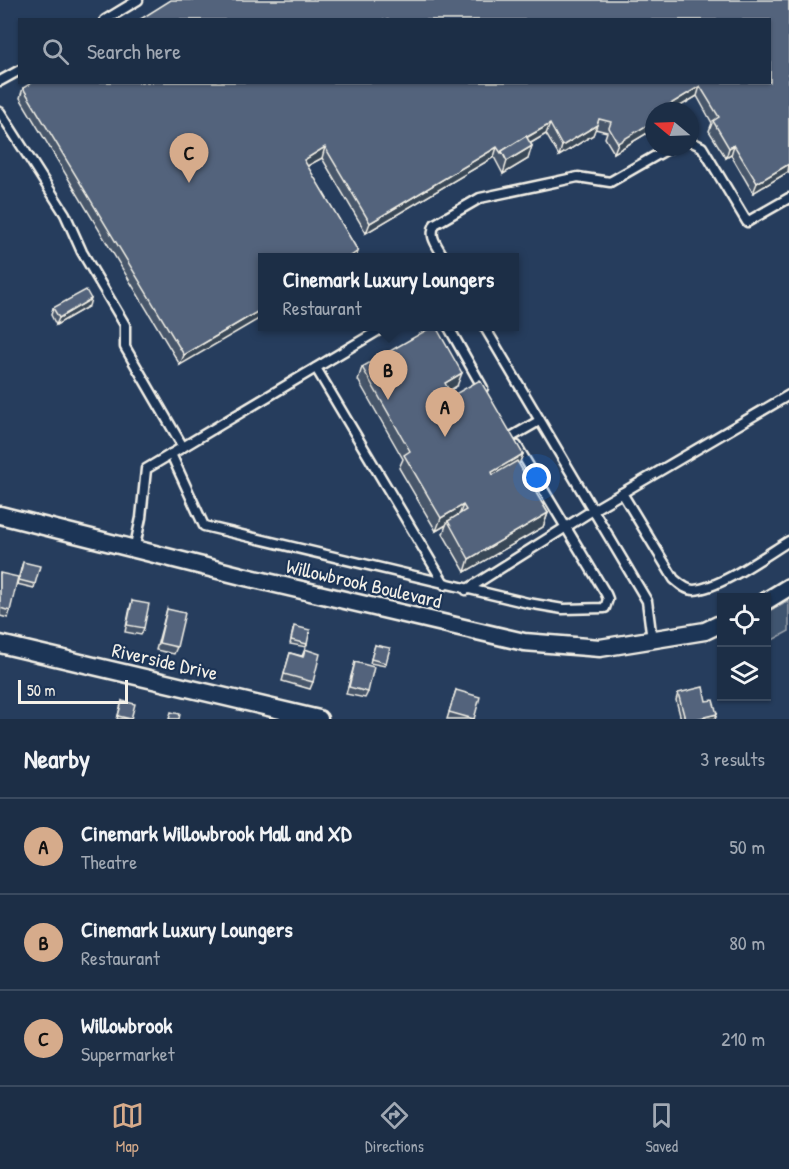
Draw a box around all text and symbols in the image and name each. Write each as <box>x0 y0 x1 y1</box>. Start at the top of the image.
search box <box>18 18 771 84</box>
icon: search <box>39 35 72 68</box>
text: Search here <box>87 36 181 66</box>
north arrow <box>645 102 699 156</box>
pin: C <box>170 134 208 183</box>
popup <box>258 253 519 331</box>
text: Cinemark Luxury Loungers <box>283 264 494 294</box>
text: Restaurant <box>283 294 362 321</box>
pin: B <box>368 350 408 400</box>
pin: A <box>426 388 464 437</box>
your location <box>522 463 551 492</box>
street label: Willowbrook Boulevard <box>284 552 444 614</box>
map controls <box>717 593 771 701</box>
button: locate <box>717 593 771 647</box>
street label: Riverside Drive <box>110 636 220 686</box>
button: layers <box>717 647 771 701</box>
scale bar <box>18 677 128 704</box>
text: 50 m <box>27 679 56 701</box>
text: Nearby <box>24 741 90 776</box>
text: 3 results <box>700 745 765 772</box>
text: Cinemark Willowbrook Mall and XD <box>81 818 352 848</box>
text: A <box>39 833 48 860</box>
text: 50 m <box>729 833 765 860</box>
text: Theatre <box>81 848 137 875</box>
text: Cinemark Luxury Loungers <box>81 914 293 944</box>
text: B <box>38 929 49 956</box>
text: 80 m <box>729 929 765 956</box>
text: Restaurant <box>81 944 160 971</box>
text: Willowbrook <box>81 1010 172 1040</box>
text: C <box>38 1025 49 1052</box>
text: 210 m <box>721 1025 765 1052</box>
text: Supermarket <box>81 1040 175 1067</box>
tab: Map <box>111 1099 144 1157</box>
tab: Directions <box>365 1099 424 1157</box>
tab: Saved <box>645 1099 678 1157</box>

